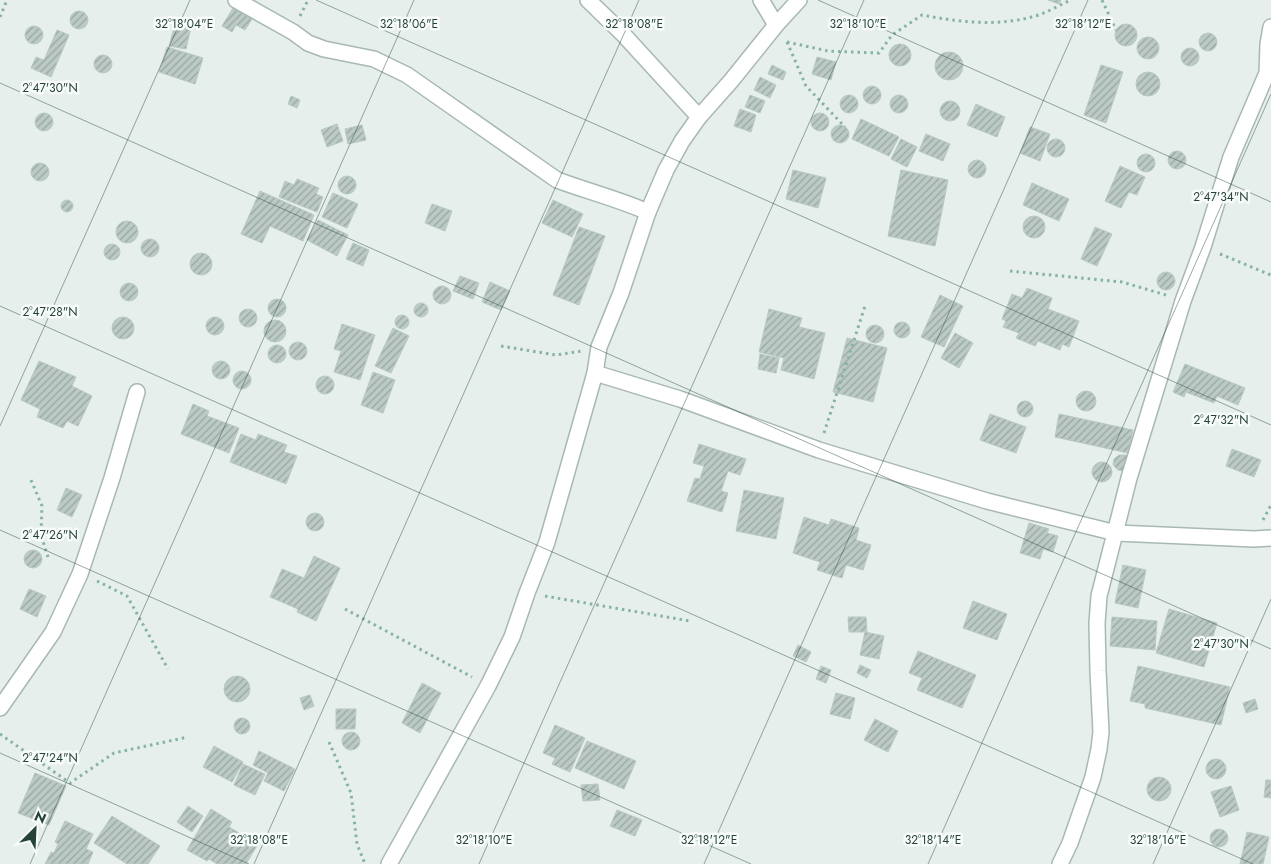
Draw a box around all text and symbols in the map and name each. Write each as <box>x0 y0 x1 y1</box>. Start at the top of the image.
text: 32°18'04"E <box>155 15 213 33</box>
text: 32°18'06"E <box>380 15 438 33</box>
text: 32°18'08"E <box>605 15 663 33</box>
text: 32°18'10"E <box>830 15 886 33</box>
text: 32°18'12"E <box>1055 15 1111 33</box>
text: 2°47'30"N <box>22 79 78 97</box>
text: 2°47'34"N <box>1193 188 1249 206</box>
text: 2°47'28"N <box>22 303 78 321</box>
text: 2°47'32"N <box>1193 411 1249 429</box>
text: 2°47'26"N <box>22 526 78 544</box>
text: 2°47'30"N <box>1193 635 1249 653</box>
text: 2°47'24"N <box>22 749 78 767</box>
north arrow <box>10 804 60 854</box>
text: N <box>31 806 49 829</box>
text: 32°18'08"E <box>230 831 288 849</box>
text: 32°18'10"E <box>456 831 512 849</box>
text: 32°18'12"E <box>681 831 737 849</box>
text: 32°18'14"E <box>905 831 961 849</box>
text: 32°18'16"E <box>1130 831 1186 849</box>

